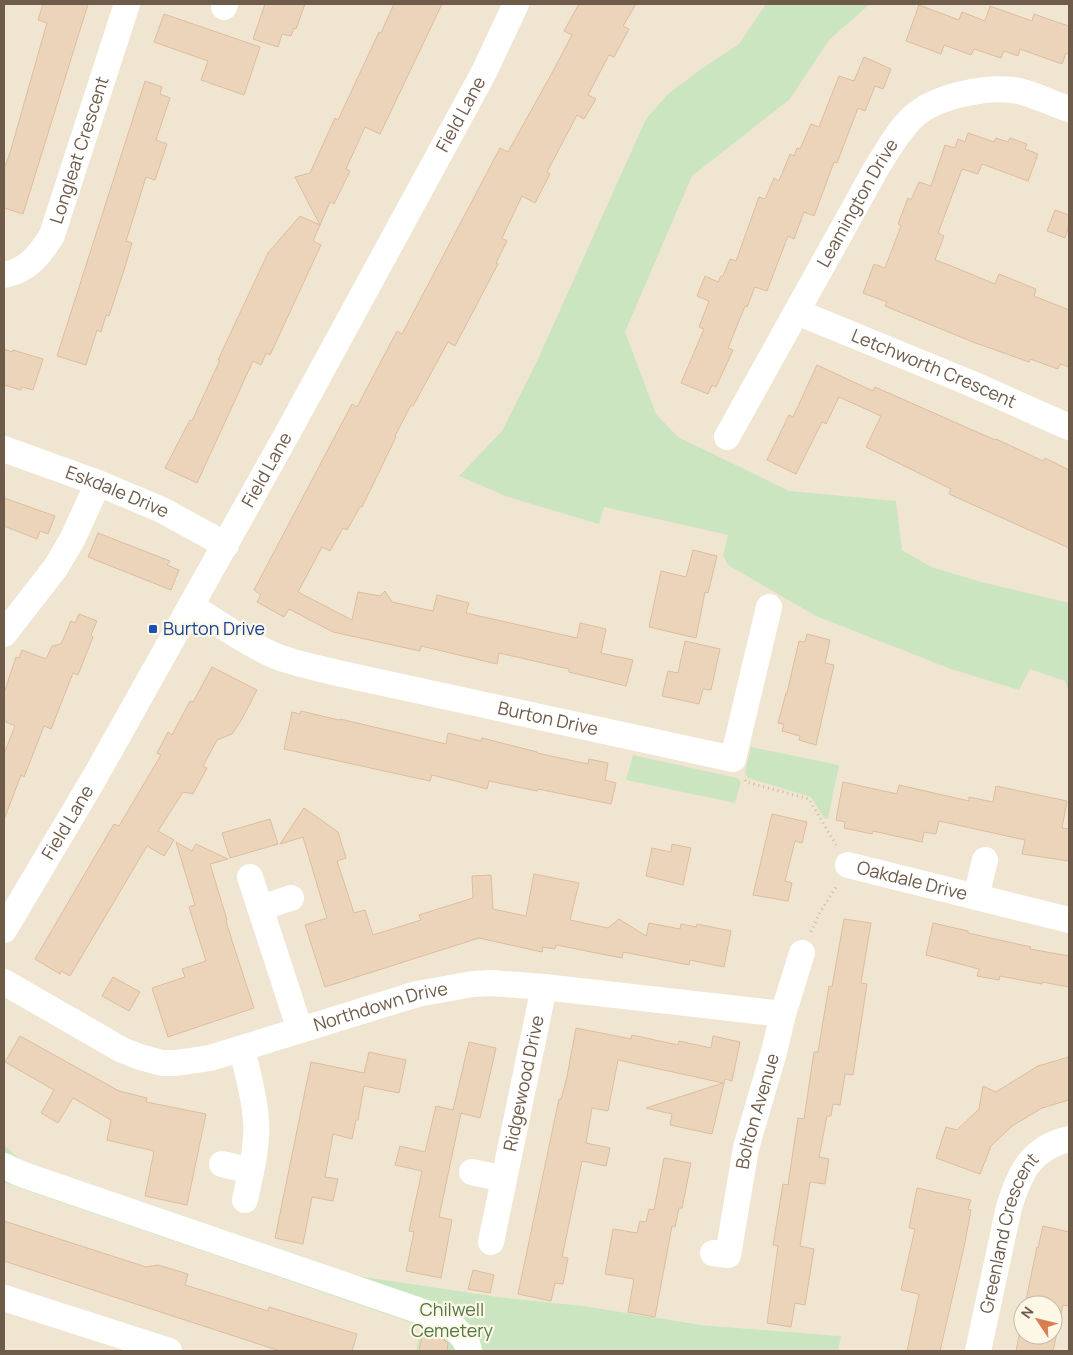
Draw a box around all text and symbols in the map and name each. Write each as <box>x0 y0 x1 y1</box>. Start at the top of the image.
street label: Field Lane <box>430 72 490 156</box>
street label: Longleat Crescent <box>43 73 114 226</box>
street label: Leamington Drive <box>811 134 903 271</box>
street label: Letchworth Crescent <box>848 323 1020 413</box>
street label: Field Lane <box>235 427 297 511</box>
street label: Eskdale Drive <box>63 459 174 523</box>
place label: Burton Drive <box>163 616 265 640</box>
marker: Burton Drive <box>147 623 159 635</box>
street label: Burton Drive <box>496 695 601 740</box>
street label: Field Lane <box>36 780 98 864</box>
street label: Oakdale Drive <box>855 855 970 905</box>
street label: Northdown Drive <box>310 976 449 1036</box>
street label: Ridgewood Drive <box>497 1013 549 1153</box>
street label: Bolton Avenue <box>730 1050 784 1171</box>
street label: Greenland Crescent <box>973 1147 1043 1316</box>
north arrow <box>1013 1295 1063 1345</box>
park label: Chilwell Cemetery <box>411 1297 494 1342</box>
text: N <box>1016 1303 1038 1322</box>

